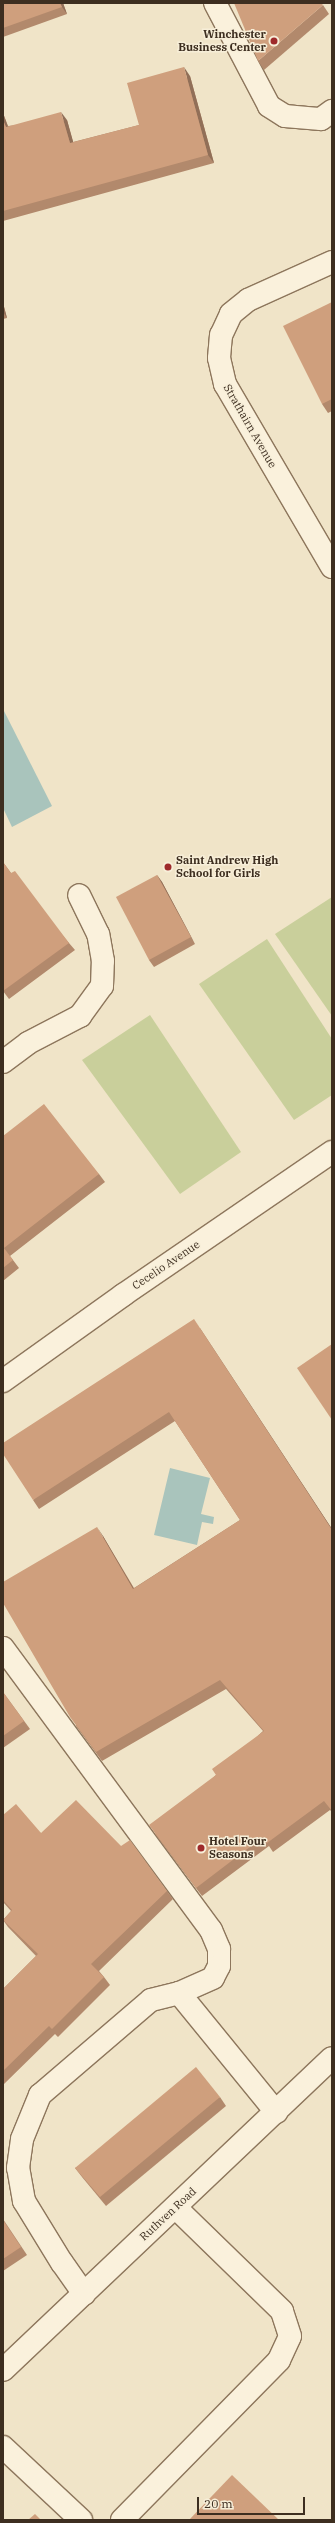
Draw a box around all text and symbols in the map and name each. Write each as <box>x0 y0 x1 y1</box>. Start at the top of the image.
place label: Winchester Business Center <box>178 28 266 54</box>
marker: Winchester Business Center <box>269 36 279 46</box>
street label: Strathairn Avenue <box>221 382 279 470</box>
place label: Saint Andrew High School for Girls <box>176 854 278 880</box>
marker: Saint Andrew High School for Girls <box>163 862 173 872</box>
street label: Cecelio Avenue <box>130 1238 202 1292</box>
place label: Hotel Four Seasons <box>209 1835 266 1861</box>
marker: Hotel Four Seasons <box>196 1843 206 1853</box>
street label: Ruthven Road <box>137 2185 199 2243</box>
scale bar <box>199 2489 307 2515</box>
text: 20 m <box>204 2496 233 2511</box>

